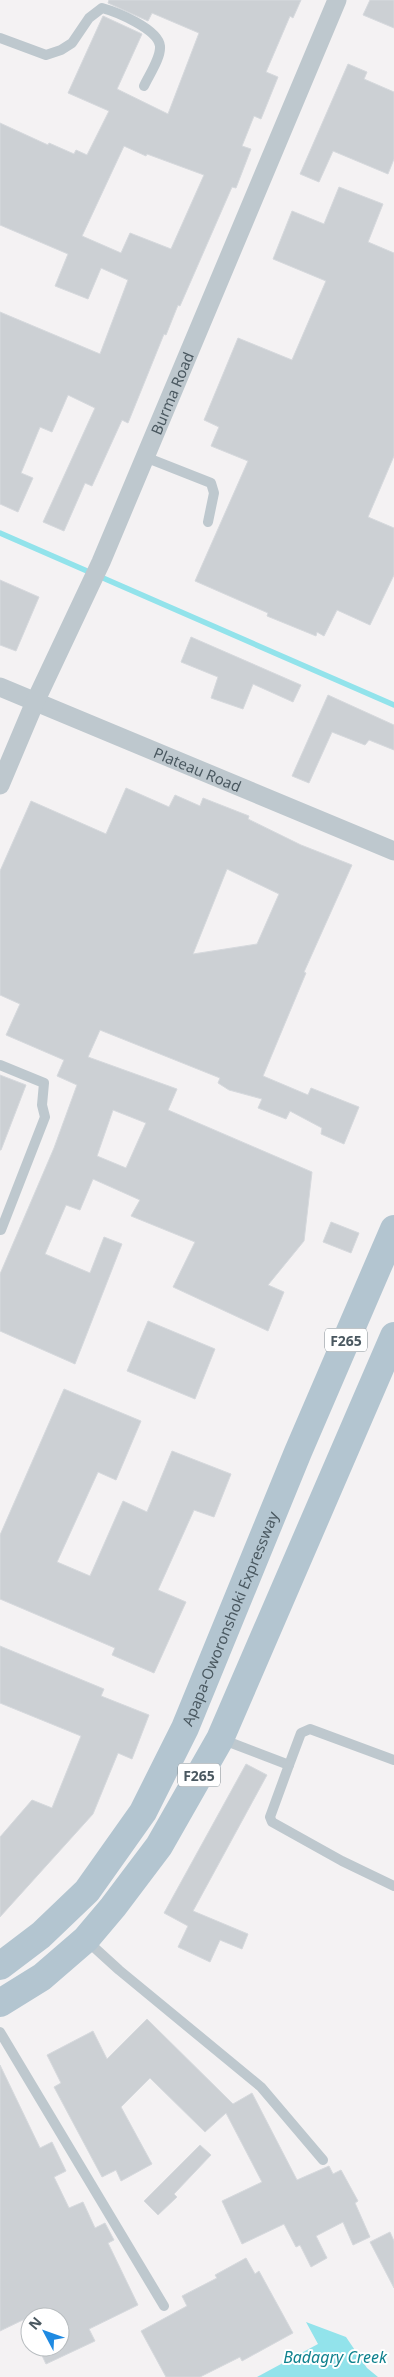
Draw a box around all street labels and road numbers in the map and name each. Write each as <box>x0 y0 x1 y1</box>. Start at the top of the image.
street label: Burma Road <box>146 349 198 437</box>
street label: Plateau Road <box>151 742 244 796</box>
road number: F265 <box>325 1328 367 1352</box>
street label: Apapa-Oworonshoki Expressway <box>177 1508 283 1729</box>
road number: F265 <box>178 1764 220 1786</box>

